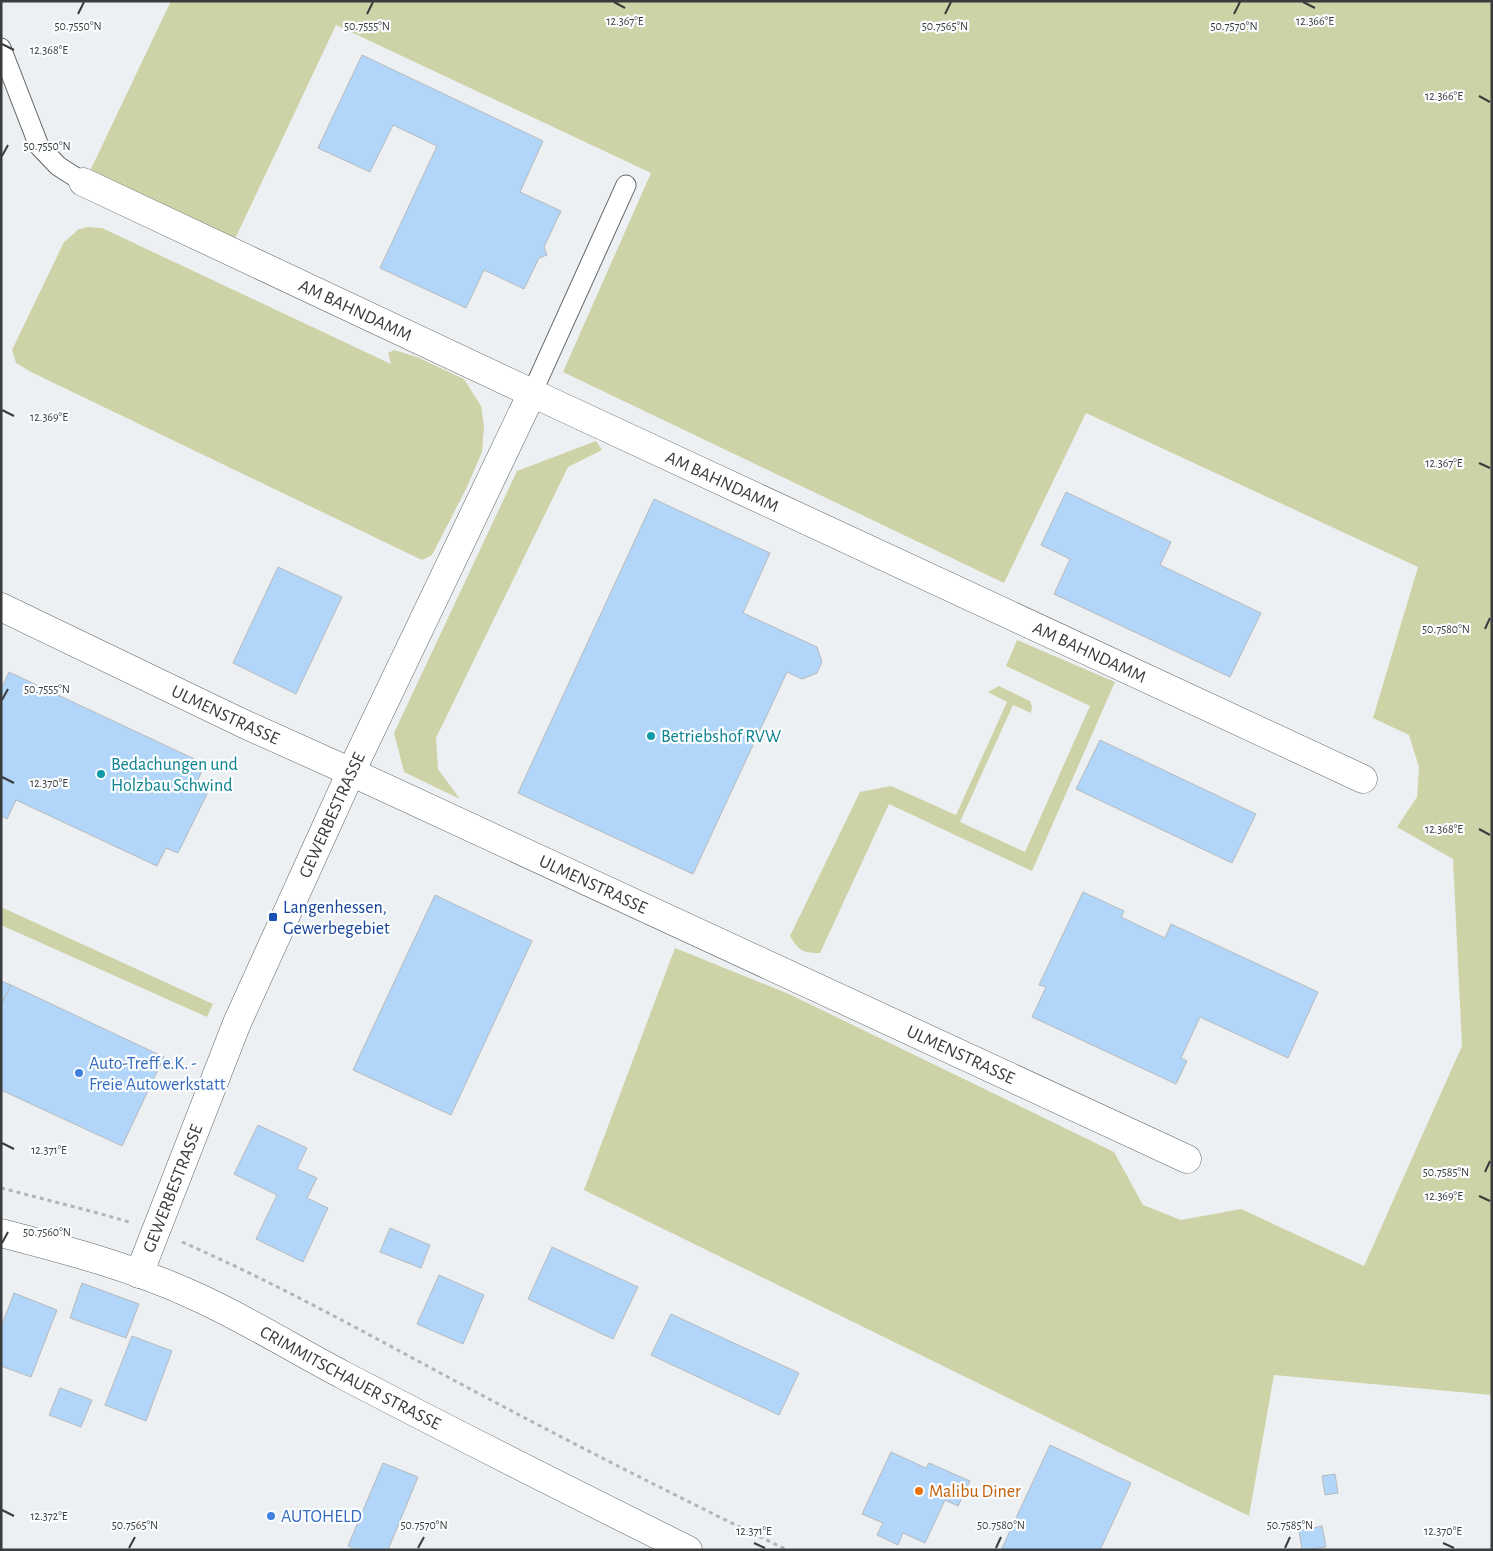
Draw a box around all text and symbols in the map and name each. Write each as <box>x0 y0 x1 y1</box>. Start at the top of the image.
text: 12.367°E <box>606 15 644 27</box>
text: 12.366°E <box>1296 15 1334 27</box>
text: 50.7550°N <box>54 20 102 32</box>
text: 50.7555°N <box>344 20 390 32</box>
text: 50.7565°N <box>922 20 968 32</box>
text: 50.7570°N <box>1210 20 1258 32</box>
text: 12.368°E <box>30 44 68 56</box>
text: 12.366°E <box>1425 90 1463 102</box>
text: 50.7550°N <box>23 140 71 152</box>
street label: AM BAHNDAMM <box>296 277 414 345</box>
text: 12.369°E <box>30 411 68 423</box>
street label: AM BAHNDAMM <box>663 448 781 516</box>
text: 12.367°E <box>1425 457 1463 469</box>
street label: AM BAHNDAMM <box>1030 619 1149 687</box>
text: 50.7580°N <box>1422 623 1470 635</box>
street label: ULMENSTRASSE <box>168 682 282 749</box>
text: 50.7555°N <box>24 683 70 695</box>
place label: Betriebshof RVW <box>661 728 781 746</box>
marker: Betriebshof RVW <box>645 730 657 742</box>
street label: GEWERBESTRASSE <box>296 750 369 881</box>
place label: Bedachungen und Holzbau Schwind <box>111 756 238 795</box>
marker: Bedachungen und Holzbau Schwind <box>95 768 107 780</box>
text: 12.370°E <box>30 777 68 789</box>
text: 12.368°E <box>1425 823 1463 835</box>
street label: ULMENSTRASSE <box>536 852 650 918</box>
place label: Langenhessen, Gewerbegebiet <box>283 899 390 938</box>
marker: Langenhessen, Gewerbegebiet <box>267 911 279 923</box>
street label: ULMENSTRASSE <box>904 1022 1018 1088</box>
place label: Auto-Treff e.K. - Freie Autowerkstatt <box>89 1055 226 1094</box>
marker: Auto-Treff e.K. - Freie Autowerkstatt <box>73 1067 85 1079</box>
street label: GEWERBESTRASSE <box>140 1122 207 1255</box>
text: 12.371°E <box>31 1144 67 1156</box>
text: 50.7585°N <box>1423 1166 1469 1178</box>
text: 12.369°E <box>1425 1190 1463 1202</box>
text: 50.7560°N <box>23 1226 71 1238</box>
street label: CRIMMITSCHAUER STRASSE <box>257 1323 444 1434</box>
place label: Malibu Diner <box>929 1483 1021 1501</box>
marker: Malibu Diner <box>913 1485 925 1497</box>
place label: AUTOHELD <box>281 1508 362 1526</box>
text: 12.372°E <box>30 1510 68 1522</box>
marker: AUTOHELD <box>265 1510 277 1522</box>
text: 50.7565°N <box>112 1519 158 1531</box>
text: 50.7570°N <box>400 1519 448 1531</box>
text: 50.7580°N <box>977 1519 1025 1531</box>
text: 50.7585°N <box>1267 1519 1313 1531</box>
text: 12.371°E <box>736 1525 772 1537</box>
text: 12.370°E <box>1424 1525 1462 1537</box>

